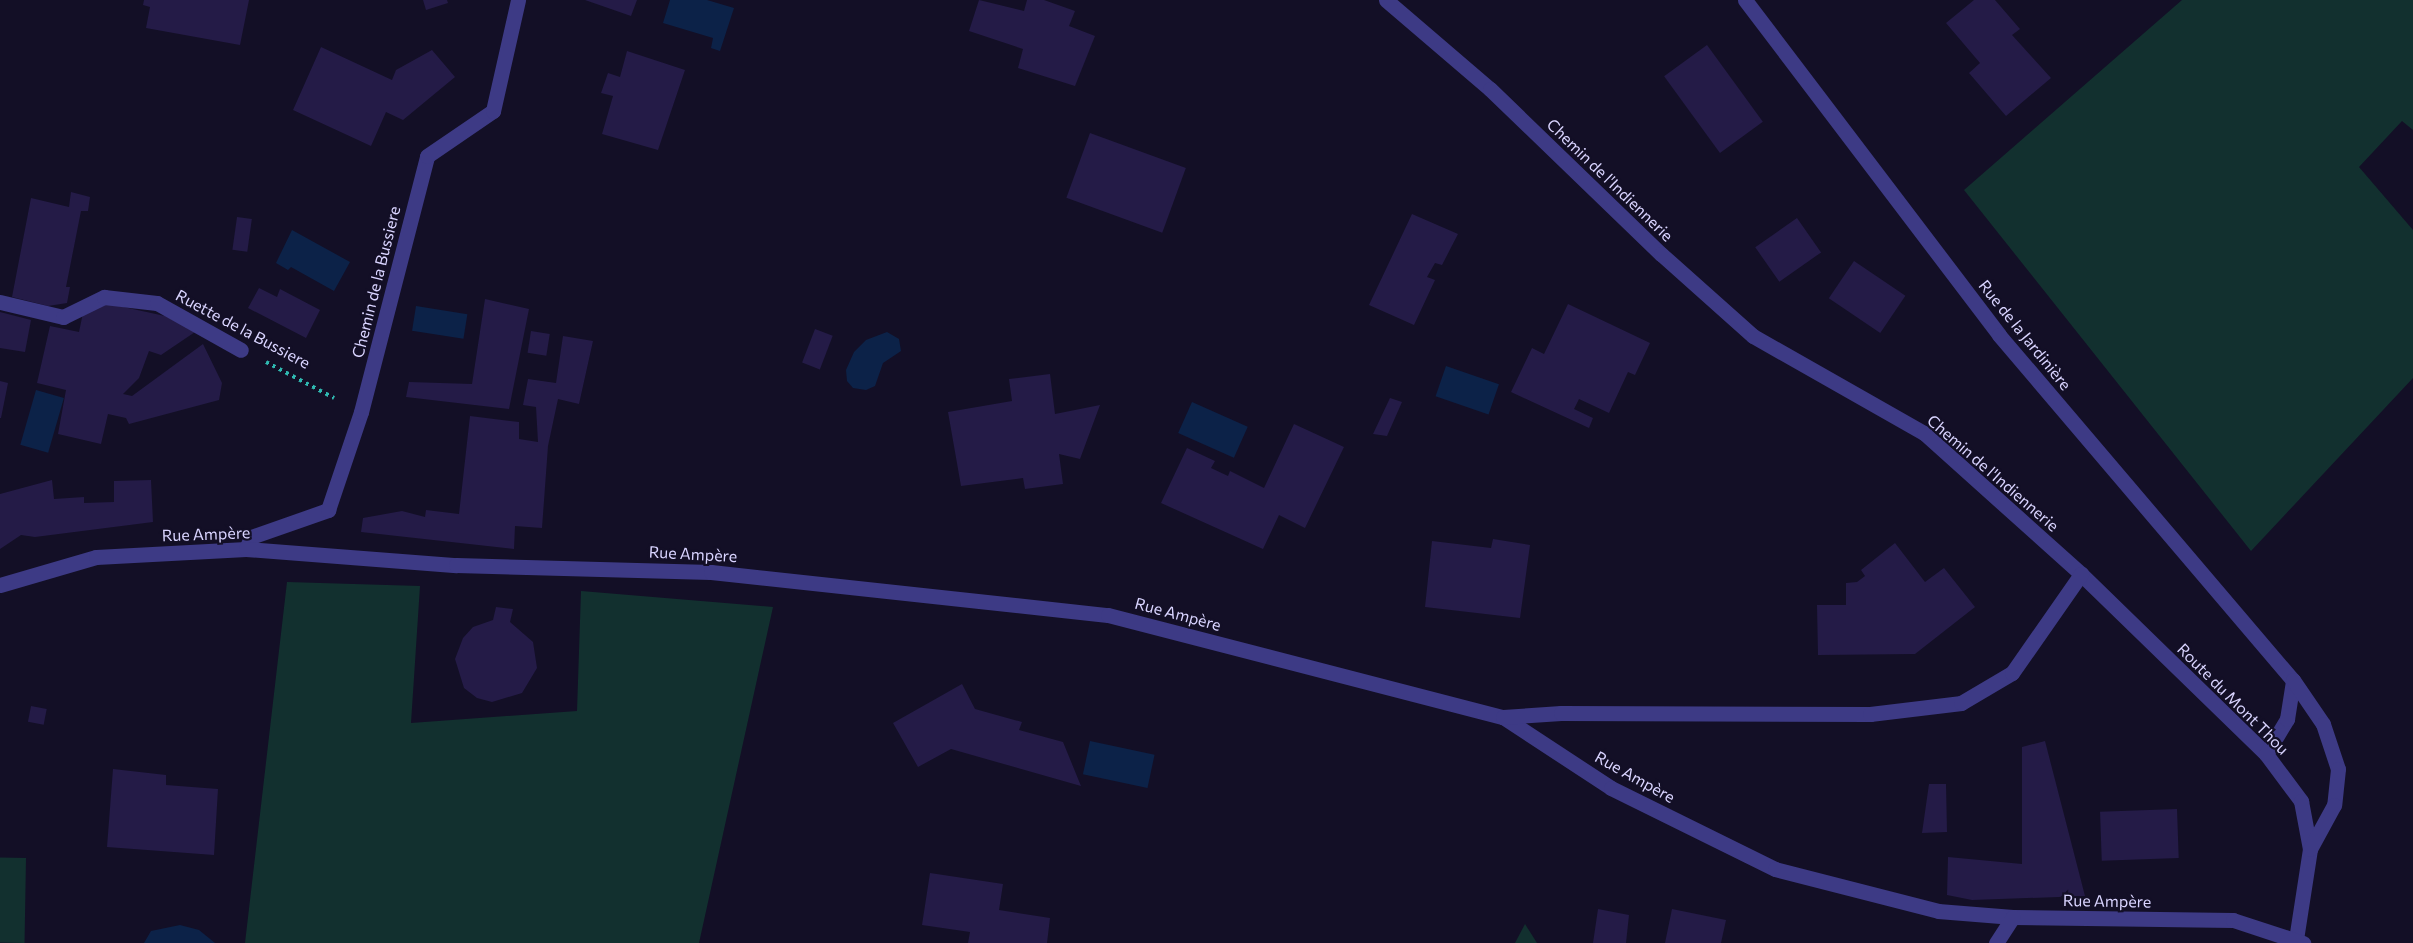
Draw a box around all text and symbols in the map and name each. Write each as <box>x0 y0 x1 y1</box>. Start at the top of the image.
street label: Chemin de l'Indiennerie <box>1543 115 1677 245</box>
street label: Chemin de la Bussiere <box>348 204 404 360</box>
street label: Rue de la Jardinière <box>1975 276 2075 394</box>
street label: Ruette de la Bussiere <box>172 285 314 373</box>
street label: Chemin de l'Indiennerie <box>1923 411 2063 535</box>
street label: Rue Ampère <box>161 523 251 545</box>
street label: Rue Ampère <box>648 542 738 566</box>
street label: Rue Ampère <box>1133 593 1223 635</box>
street label: Route du Mont Thou <box>2173 639 2293 759</box>
street label: Rue Ampère <box>1592 747 1678 807</box>
street label: Rue Ampère <box>2063 891 2151 911</box>

